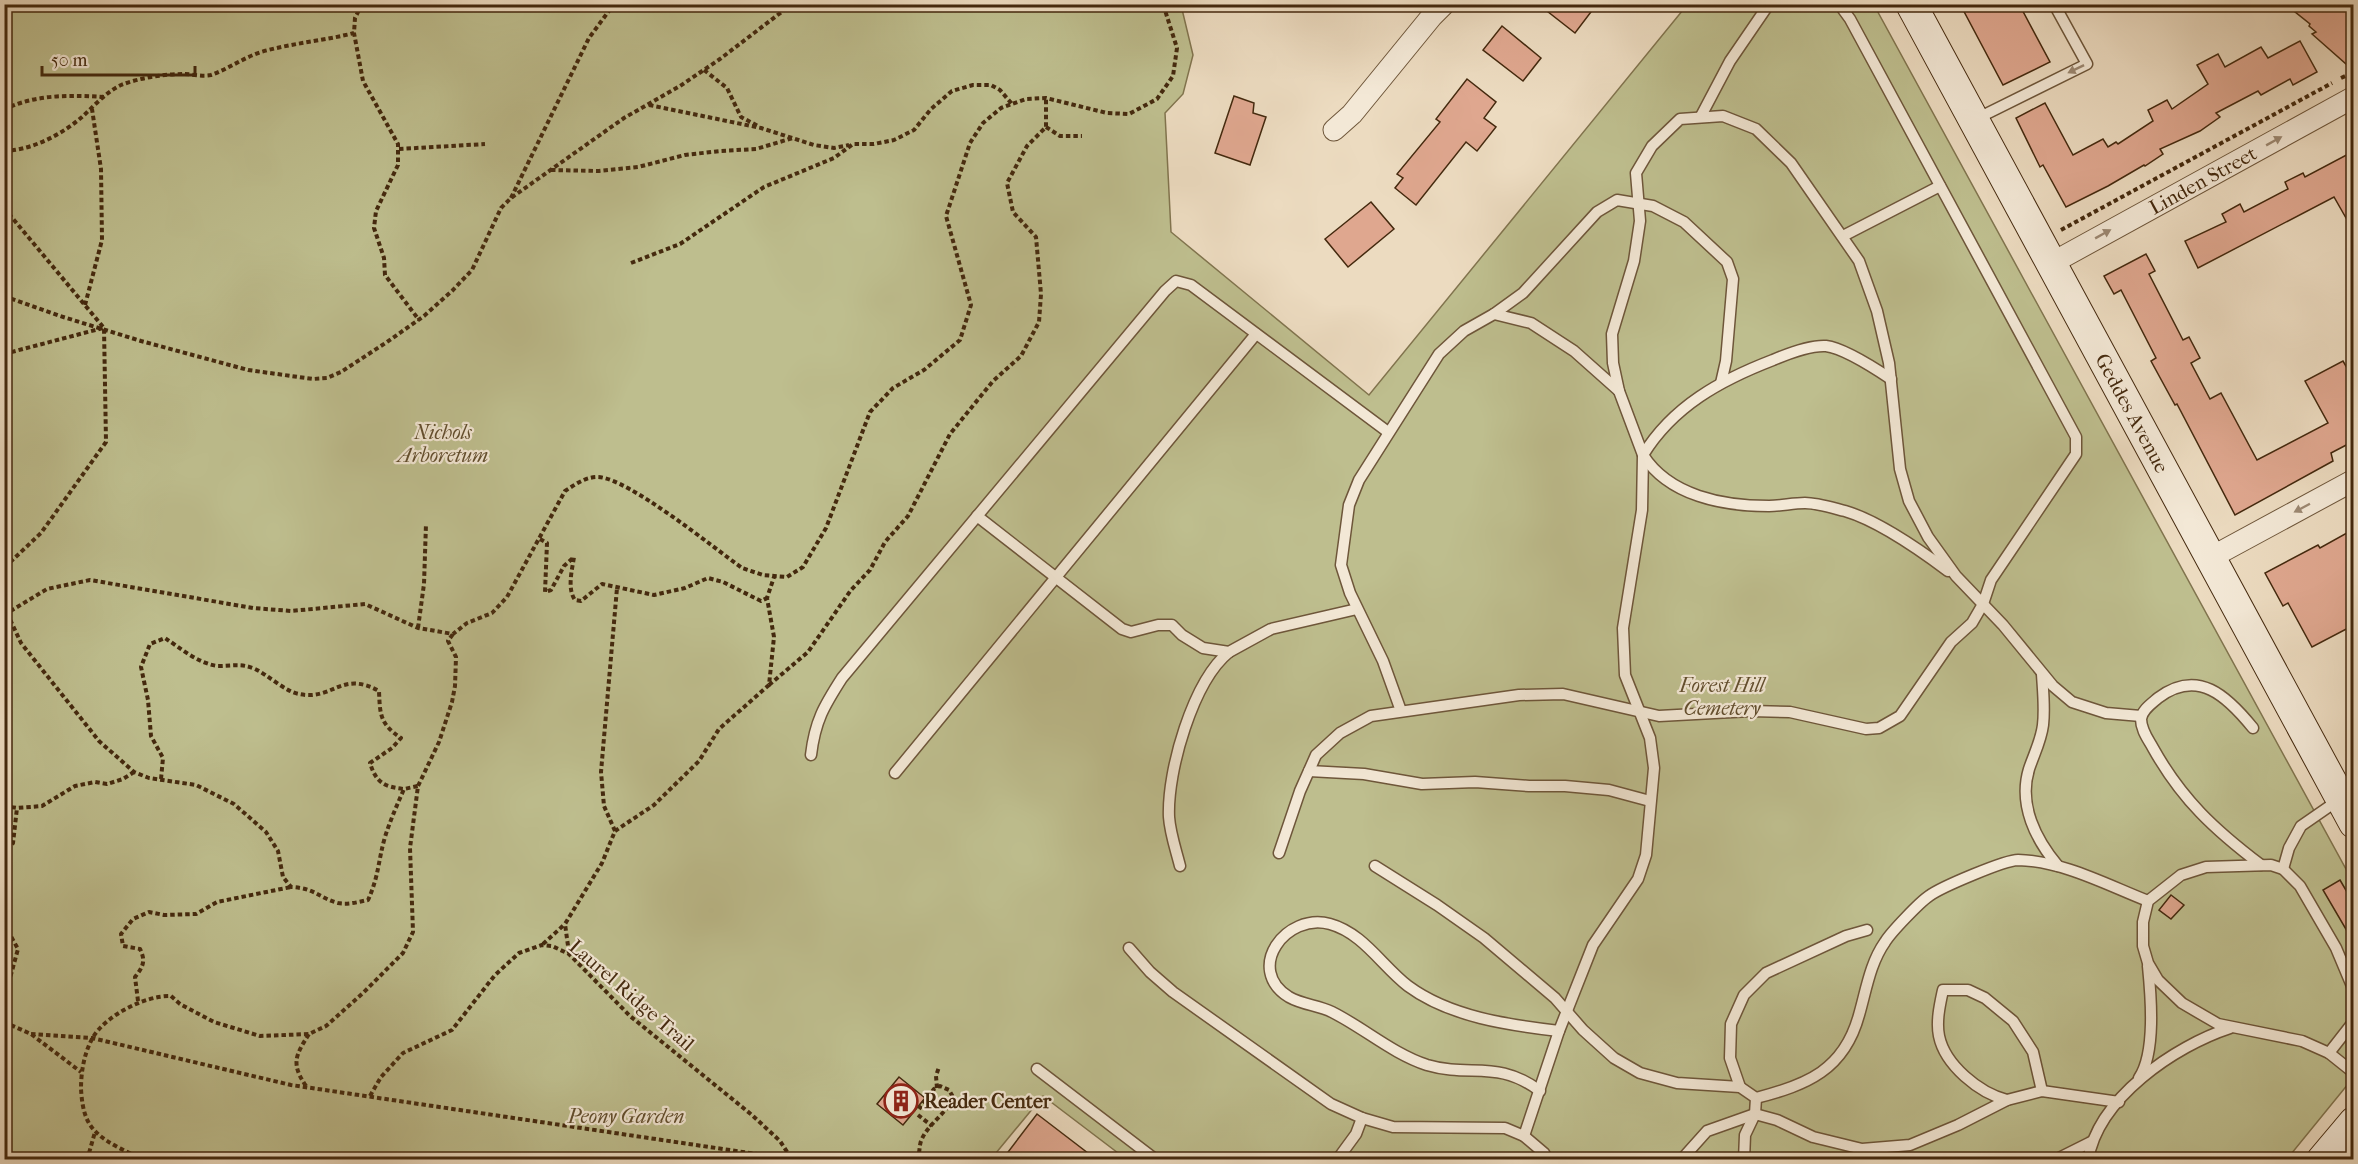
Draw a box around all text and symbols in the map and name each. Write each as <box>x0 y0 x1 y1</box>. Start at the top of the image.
scale bar <box>42 39 195 77</box>
text: 50 m <box>51 50 88 71</box>
one-way arrow <box>2068 64 2085 74</box>
one-way arrow <box>2266 136 2283 146</box>
street label: Linden Street <box>2145 142 2261 219</box>
one-way arrow <box>2095 229 2112 239</box>
street label: Geddes Avenue <box>2090 350 2173 477</box>
park label: Nichols Arboretum <box>395 421 488 467</box>
one-way arrow <box>2293 503 2310 513</box>
park label: Forest Hill Cemetery <box>1679 674 1767 720</box>
street label: Laurel Ridge Trail <box>565 935 699 1056</box>
building icon: Reader Center <box>883 1083 919 1119</box>
place label: Reader Center <box>924 1090 1052 1113</box>
park label: Peony Garden <box>567 1105 684 1128</box>

